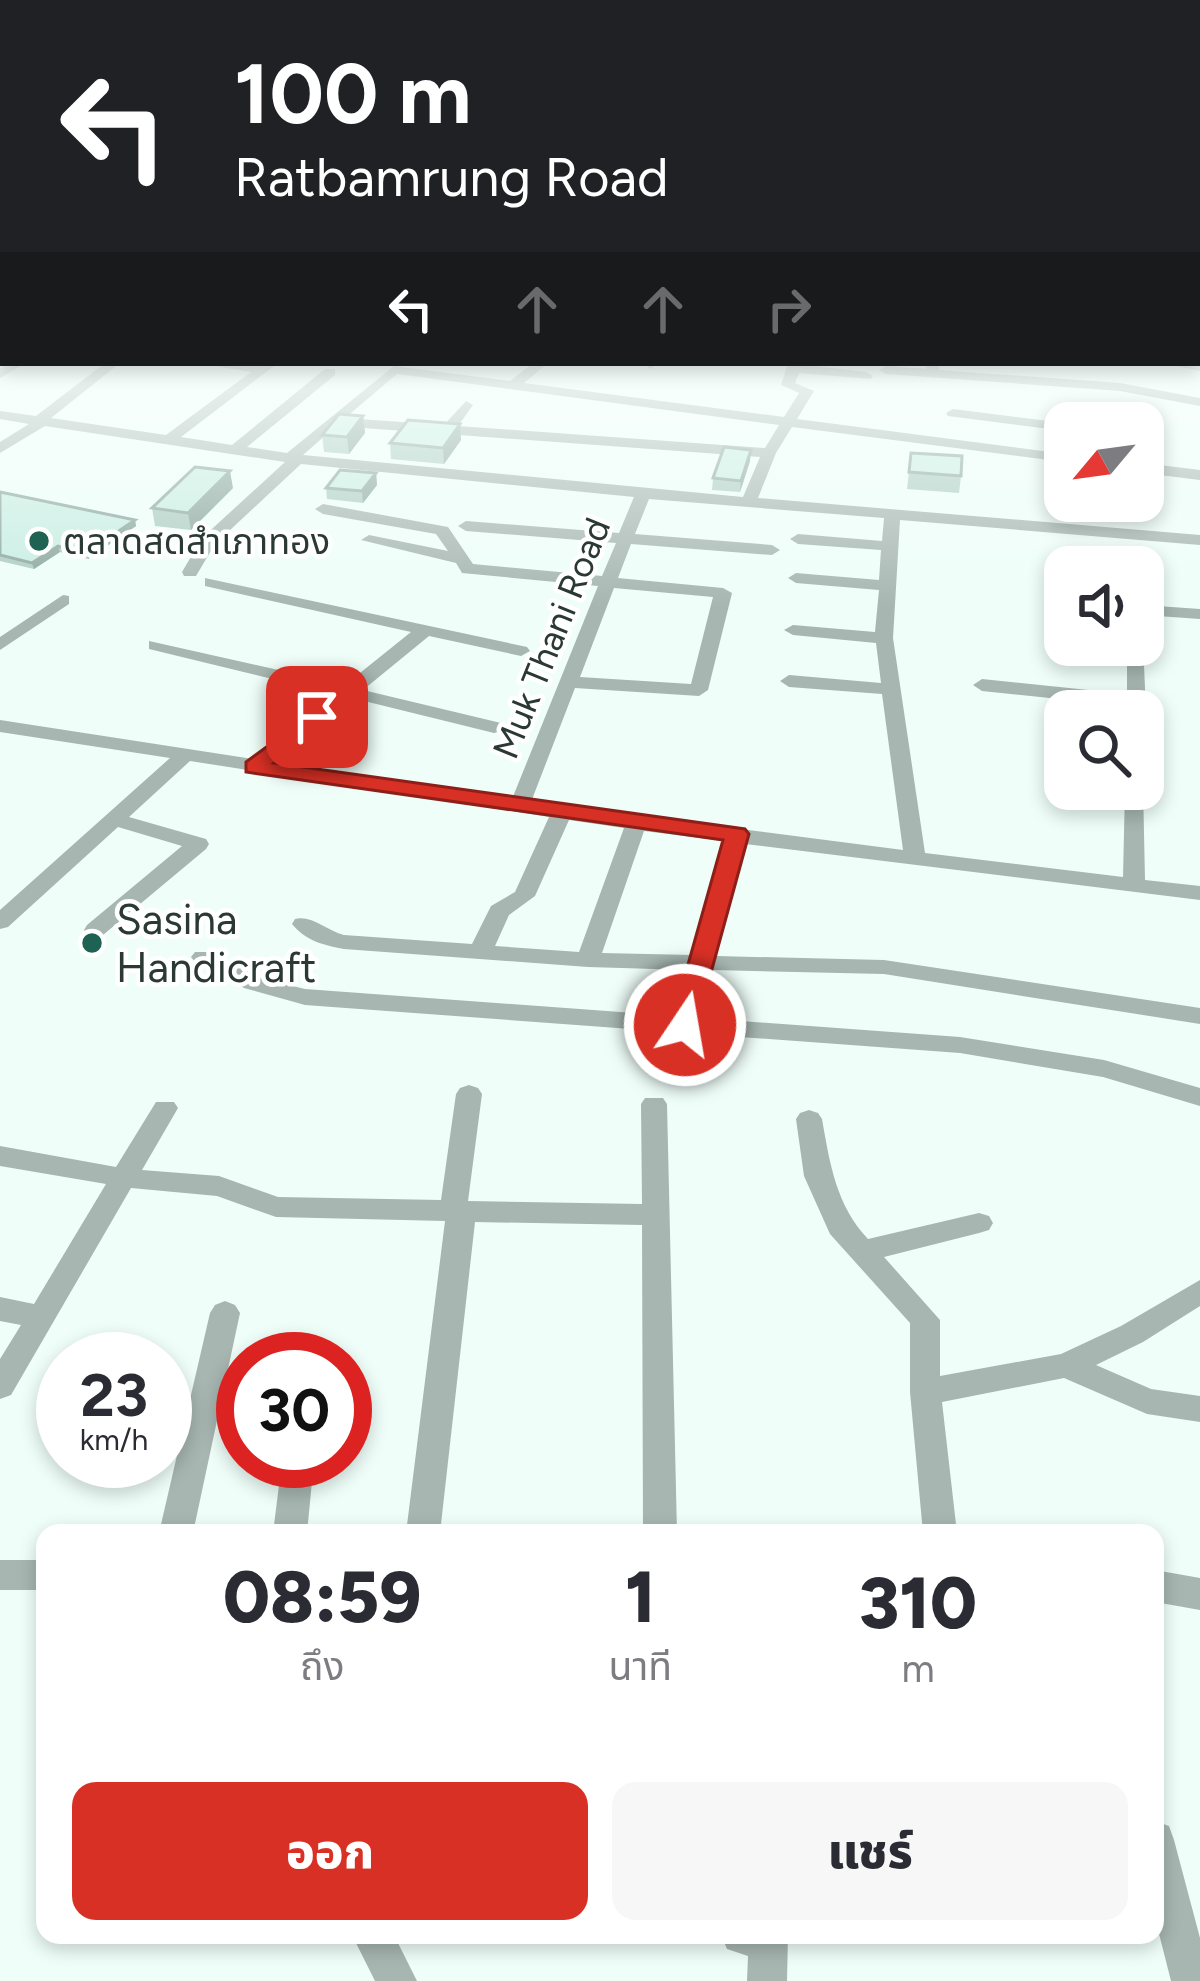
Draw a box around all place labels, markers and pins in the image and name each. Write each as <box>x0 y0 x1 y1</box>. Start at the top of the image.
place label: ตลาดสดสำเภาทอง <box>63 520 330 563</box>
marker: ตลาดสดสำเภาทอง <box>26 528 52 554</box>
pin <box>266 666 368 768</box>
place label: Sasina Handicraft <box>116 894 316 993</box>
marker: Sasina Handicraft <box>79 930 105 956</box>

